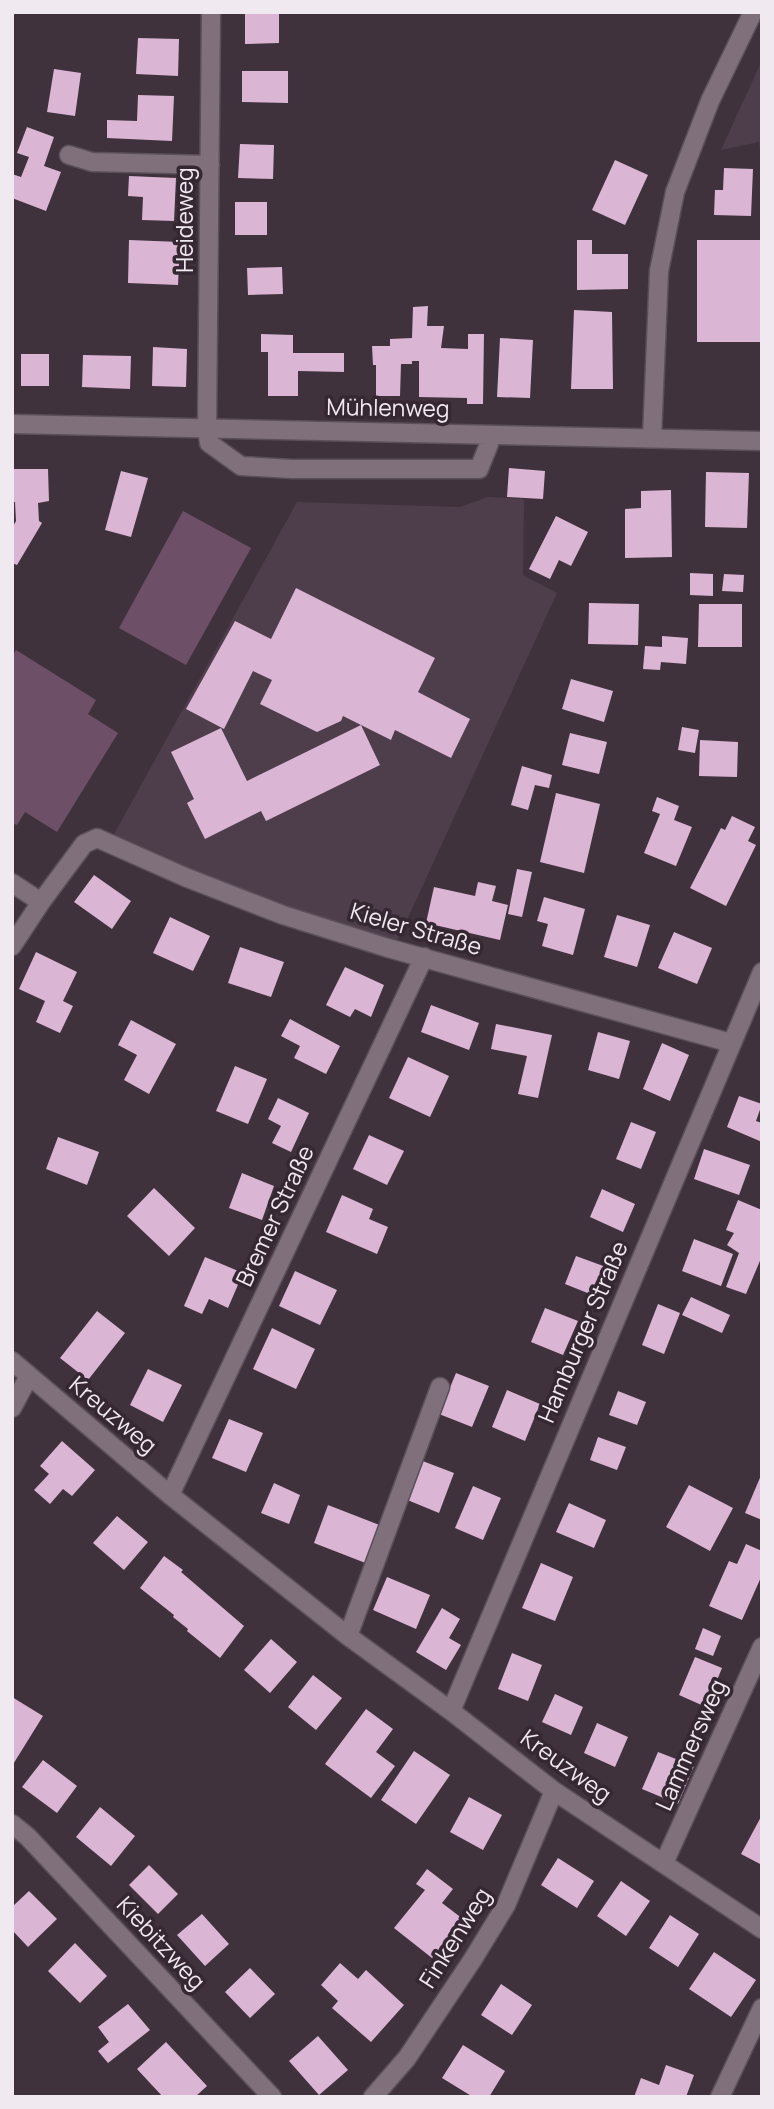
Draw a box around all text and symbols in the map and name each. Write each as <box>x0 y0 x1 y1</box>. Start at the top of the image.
street label: Heideweg <box>168 167 200 273</box>
street label: Mühlenweg <box>326 390 450 424</box>
street label: Kieler Straße <box>347 894 486 962</box>
street label: Bremer Straße <box>227 1140 321 1291</box>
street label: Hamburger Straße <box>529 1236 635 1427</box>
street label: Kreuzweg <box>63 1368 164 1460</box>
street label: Lammersweg <box>647 1674 733 1815</box>
street label: Kreuzweg <box>515 1721 619 1809</box>
street label: Finkenweg <box>411 1881 498 1994</box>
street label: Kiebitzweg <box>110 1889 213 1996</box>

